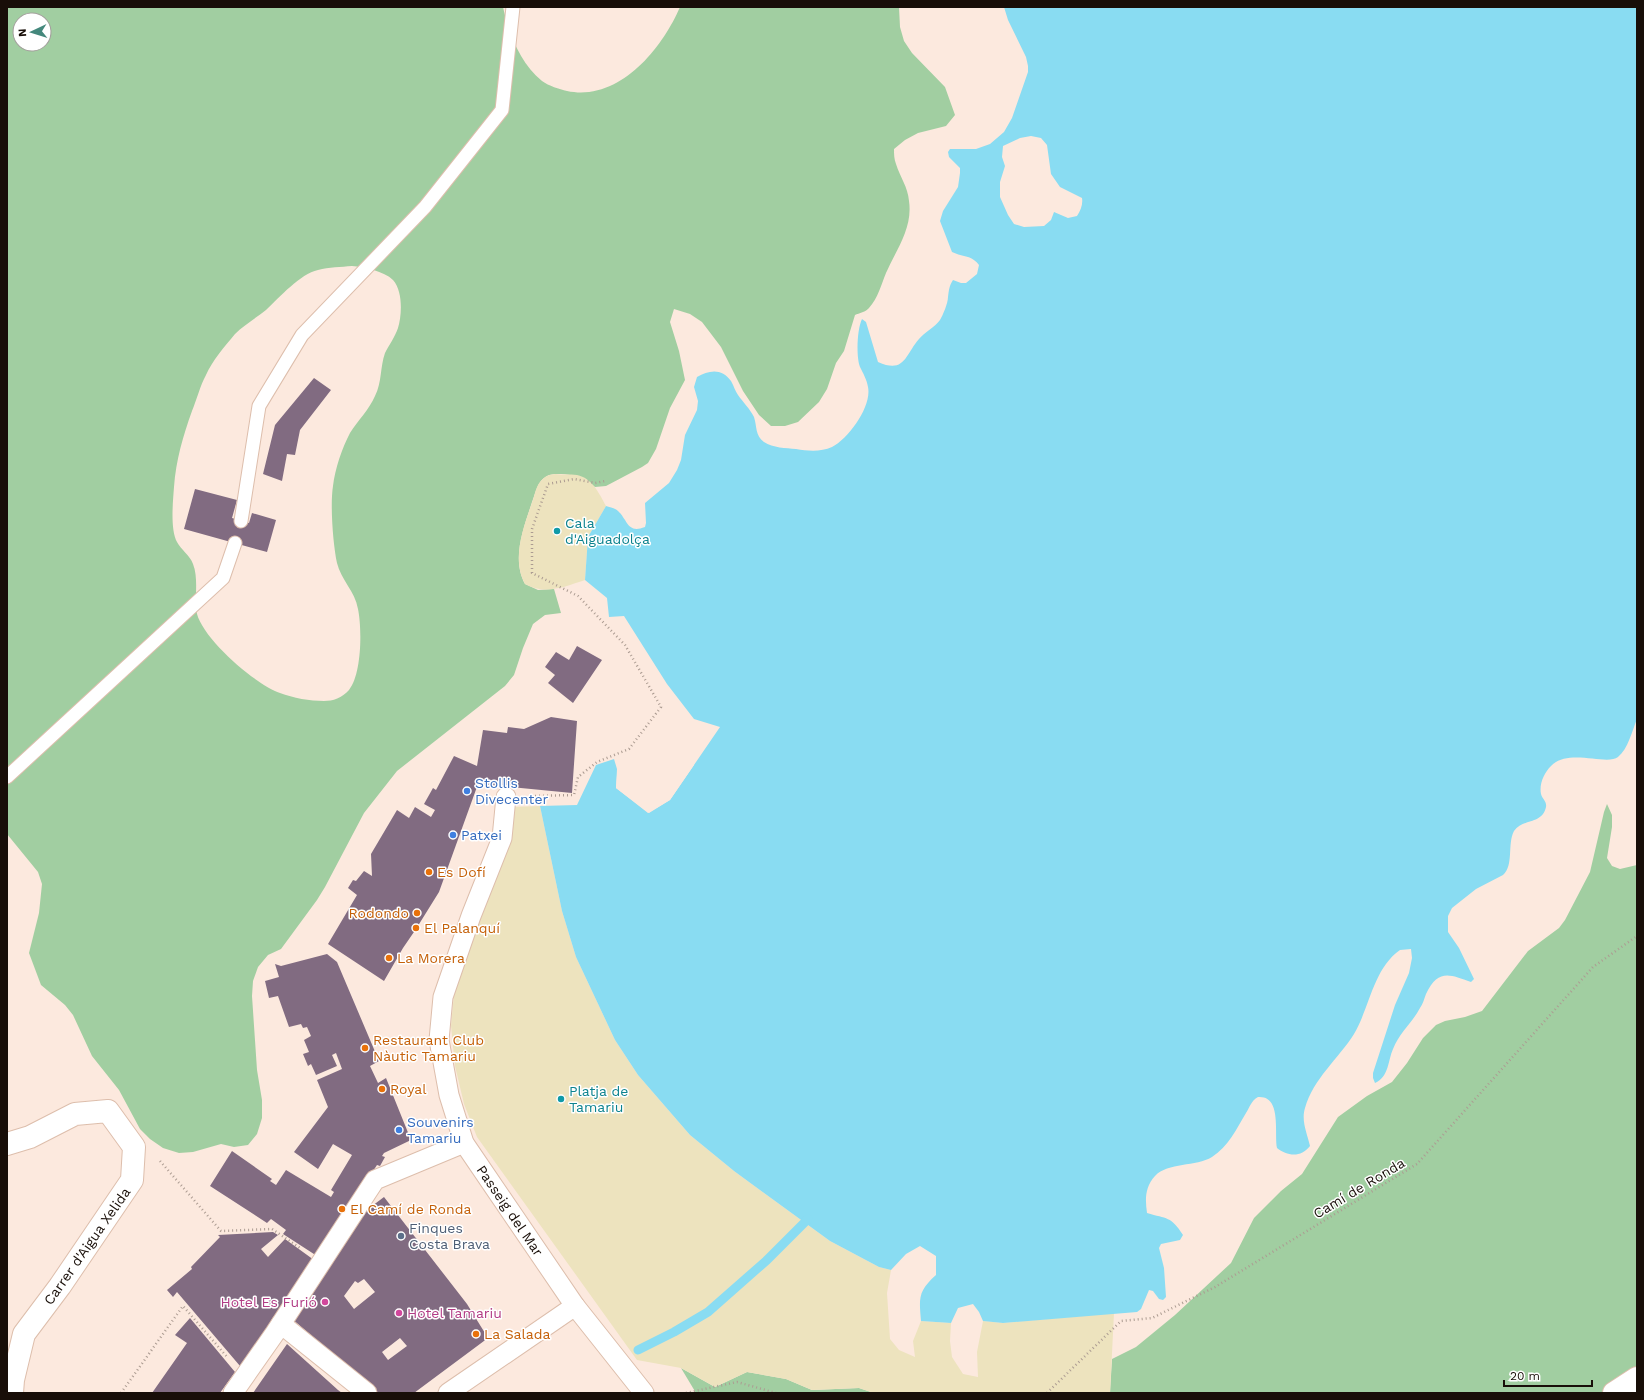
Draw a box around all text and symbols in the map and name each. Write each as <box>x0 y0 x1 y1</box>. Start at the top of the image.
north arrow <box>12 12 52 52</box>
text: N <box>16 28 29 37</box>
place label: Cala d'Aiguadolça <box>565 515 650 547</box>
marker: Cala d'Aiguadolça <box>552 526 562 536</box>
place label: Stollis Divecenter <box>475 775 549 807</box>
marker: Stollis Divecenter <box>462 786 472 796</box>
place label: Patxei <box>461 827 502 843</box>
marker: Patxei <box>448 830 458 840</box>
place label: Es Dofí <box>437 864 486 880</box>
marker: Es Dofí <box>424 867 434 877</box>
place label: Rodondo <box>349 905 409 921</box>
marker: Rodondo <box>412 908 422 918</box>
place label: El Palanquí <box>424 920 500 936</box>
marker: El Palanquí <box>411 923 421 933</box>
place label: La Morera <box>397 950 465 966</box>
marker: La Morera <box>384 953 394 963</box>
place label: Restaurant Club Nàutic Tamariu <box>373 1032 484 1064</box>
marker: Restaurant Club Nàutic Tamariu <box>360 1043 370 1053</box>
place label: Royal <box>390 1081 427 1097</box>
place label: Platja de Tamariu <box>569 1083 628 1115</box>
marker: Royal <box>377 1084 387 1094</box>
marker: Platja de Tamariu <box>556 1094 566 1104</box>
place label: Souvenirs Tamariu <box>407 1114 474 1146</box>
marker: Souvenirs Tamariu <box>394 1125 404 1135</box>
street label: Camí de Ronda <box>1310 1154 1408 1222</box>
street label: Passeig del Mar <box>474 1162 547 1259</box>
street label: Carrer d'Aigua Xelida <box>40 1184 134 1308</box>
place label: El Camí de Ronda <box>350 1201 471 1217</box>
marker: El Camí de Ronda <box>337 1204 347 1214</box>
place label: Finques Costa Brava <box>409 1220 490 1252</box>
marker: Finques Costa Brava <box>396 1231 406 1241</box>
place label: Hotel Es Furió <box>221 1294 317 1310</box>
marker: Hotel Es Furió <box>320 1297 330 1307</box>
place label: Hotel Tamariu <box>407 1305 502 1321</box>
marker: Hotel Tamariu <box>394 1308 404 1318</box>
place label: La Salada <box>484 1326 550 1342</box>
marker: La Salada <box>471 1329 481 1339</box>
scale bar <box>1504 1362 1592 1388</box>
text: 20 m <box>1510 1369 1540 1383</box>

